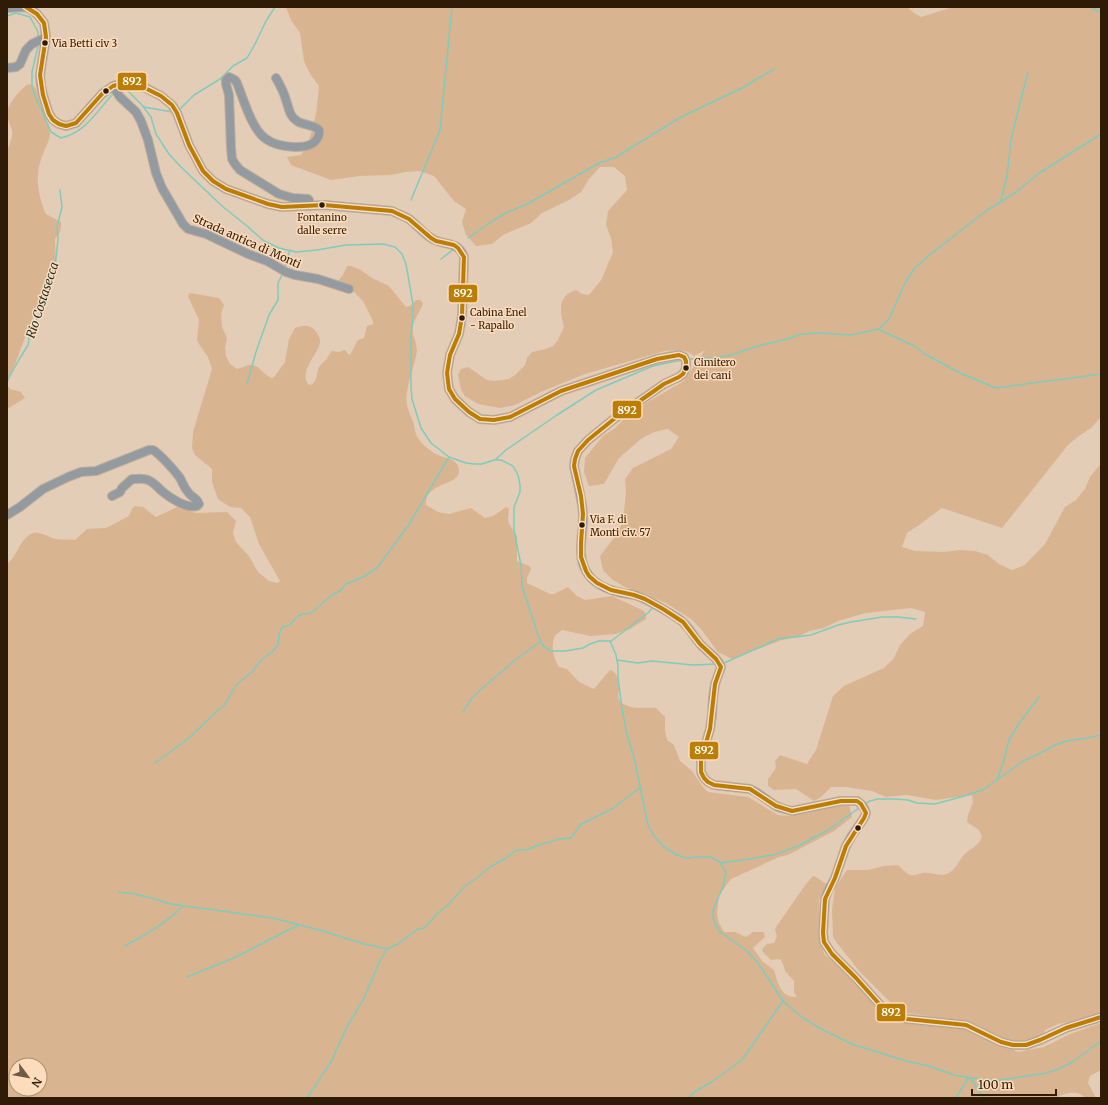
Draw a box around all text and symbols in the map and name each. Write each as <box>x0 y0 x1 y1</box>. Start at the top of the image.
place label: Via Betti civ 3 <box>51 37 117 50</box>
marker: Via Betti civ 3 <box>40 38 50 48</box>
line badge: 892 <box>117 72 147 91</box>
text: 892 <box>122 74 142 88</box>
unlabelled marker <box>101 86 111 96</box>
marker: Fontanino dalle serre <box>317 200 327 210</box>
street label: Strada antica di Monti <box>191 211 304 271</box>
place label: Fontanino dalle serre <box>297 211 347 237</box>
water label: Rio Costasecca <box>23 260 61 340</box>
line badge: 892 <box>448 284 478 303</box>
text: 892 <box>453 286 473 300</box>
place label: Cabina Enel - Rapallo <box>470 306 527 332</box>
marker: Cabina Enel - Rapallo <box>457 313 467 323</box>
place label: Cimitero dei cani <box>694 356 736 382</box>
marker: Cimitero dei cani <box>681 363 691 373</box>
line badge: 892 <box>612 400 642 419</box>
text: 892 <box>617 403 637 417</box>
place label: Via F. di Monti civ. 57 <box>589 513 651 539</box>
marker: Via F. di Monti civ. 57 <box>577 520 587 530</box>
line badge: 892 <box>689 741 719 760</box>
text: 892 <box>694 743 714 757</box>
unlabelled marker <box>853 823 863 833</box>
line badge: 892 <box>876 1003 906 1022</box>
text: 892 <box>881 1005 901 1019</box>
north arrow <box>8 1057 48 1097</box>
scale bar <box>972 1071 1056 1097</box>
text: N <box>28 1075 45 1090</box>
text: 100 m <box>978 1077 1013 1092</box>

